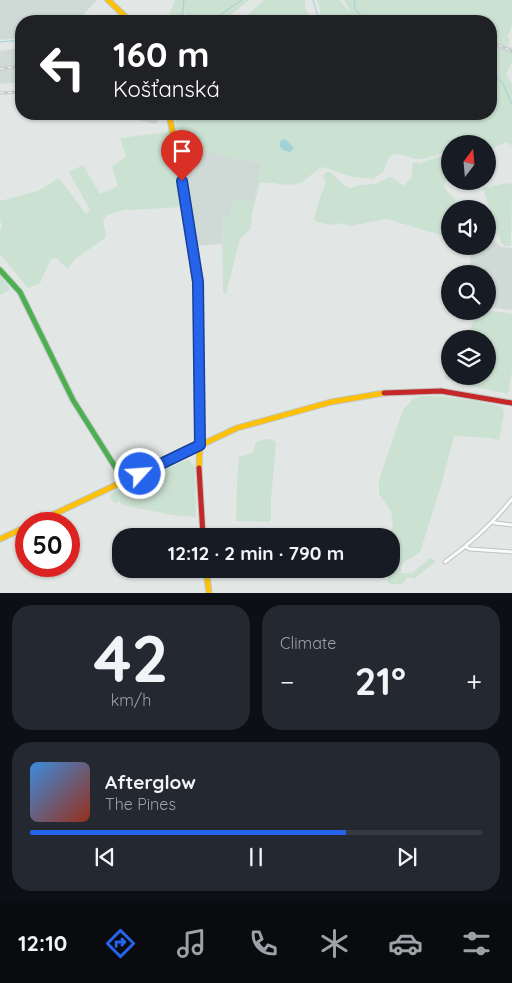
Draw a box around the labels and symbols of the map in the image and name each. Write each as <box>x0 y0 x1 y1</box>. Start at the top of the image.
pin <box>161 130 203 181</box>
north arrow <box>441 135 496 190</box>
position arrow <box>113 447 165 499</box>
speed limit sign: 50 <box>15 512 80 577</box>

